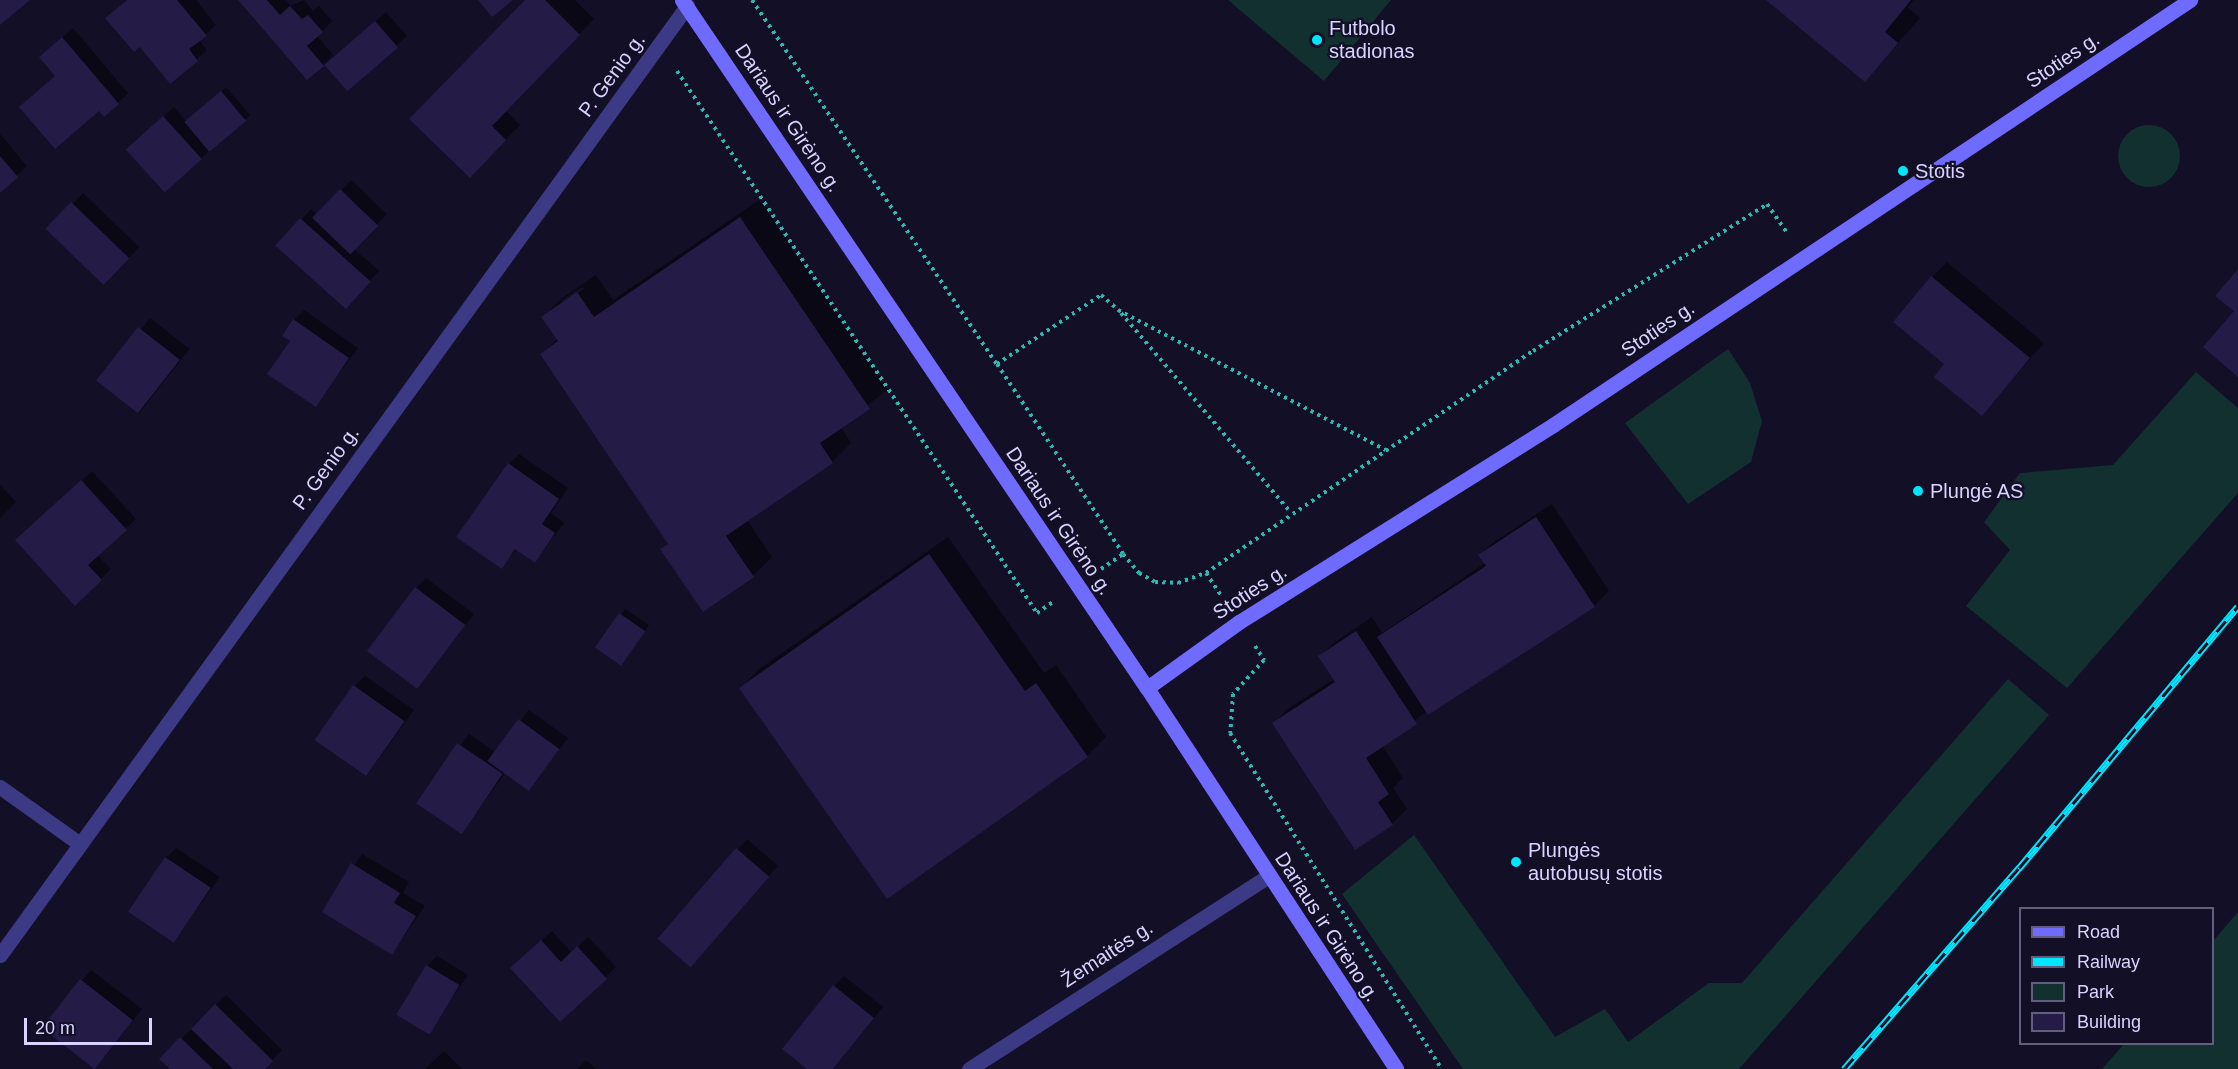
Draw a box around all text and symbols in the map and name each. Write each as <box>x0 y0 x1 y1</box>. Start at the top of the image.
place label: Futbolo stadionas <box>1329 16 1415 63</box>
street label: Stoties g. <box>2022 27 2104 93</box>
street label: P. Genio g. <box>574 29 650 121</box>
marker: Futbolo stadionas <box>1310 33 1324 47</box>
street label: Dariaus ir Girėno g. <box>730 39 846 197</box>
place label: Stotis <box>1915 159 1965 183</box>
marker: Stotis <box>1896 164 1910 178</box>
street label: Stoties g. <box>1617 296 1699 362</box>
street label: P. Genio g. <box>288 422 364 514</box>
street label: Dariaus ir Girėno g. <box>1001 442 1117 600</box>
place label: Plungė AS <box>1930 479 2025 503</box>
marker: Plungė AS <box>1911 484 1925 498</box>
street label: Stoties g. <box>1209 559 1291 625</box>
place label: Plungės autobusų stotis <box>1528 838 1663 885</box>
street label: Dariaus ir Girėno g. <box>1270 848 1384 1006</box>
marker: Plungės autobusų stotis <box>1509 855 1523 869</box>
legend <box>2019 907 2214 1045</box>
street label: Žemaitės g. <box>1057 915 1157 993</box>
text: Road <box>2077 922 2120 942</box>
text: Railway <box>2077 952 2140 972</box>
text: Park <box>2077 982 2114 1002</box>
scale bar <box>27 1006 154 1044</box>
text: Building <box>2077 1012 2141 1032</box>
text: 20 m <box>35 1018 75 1038</box>

